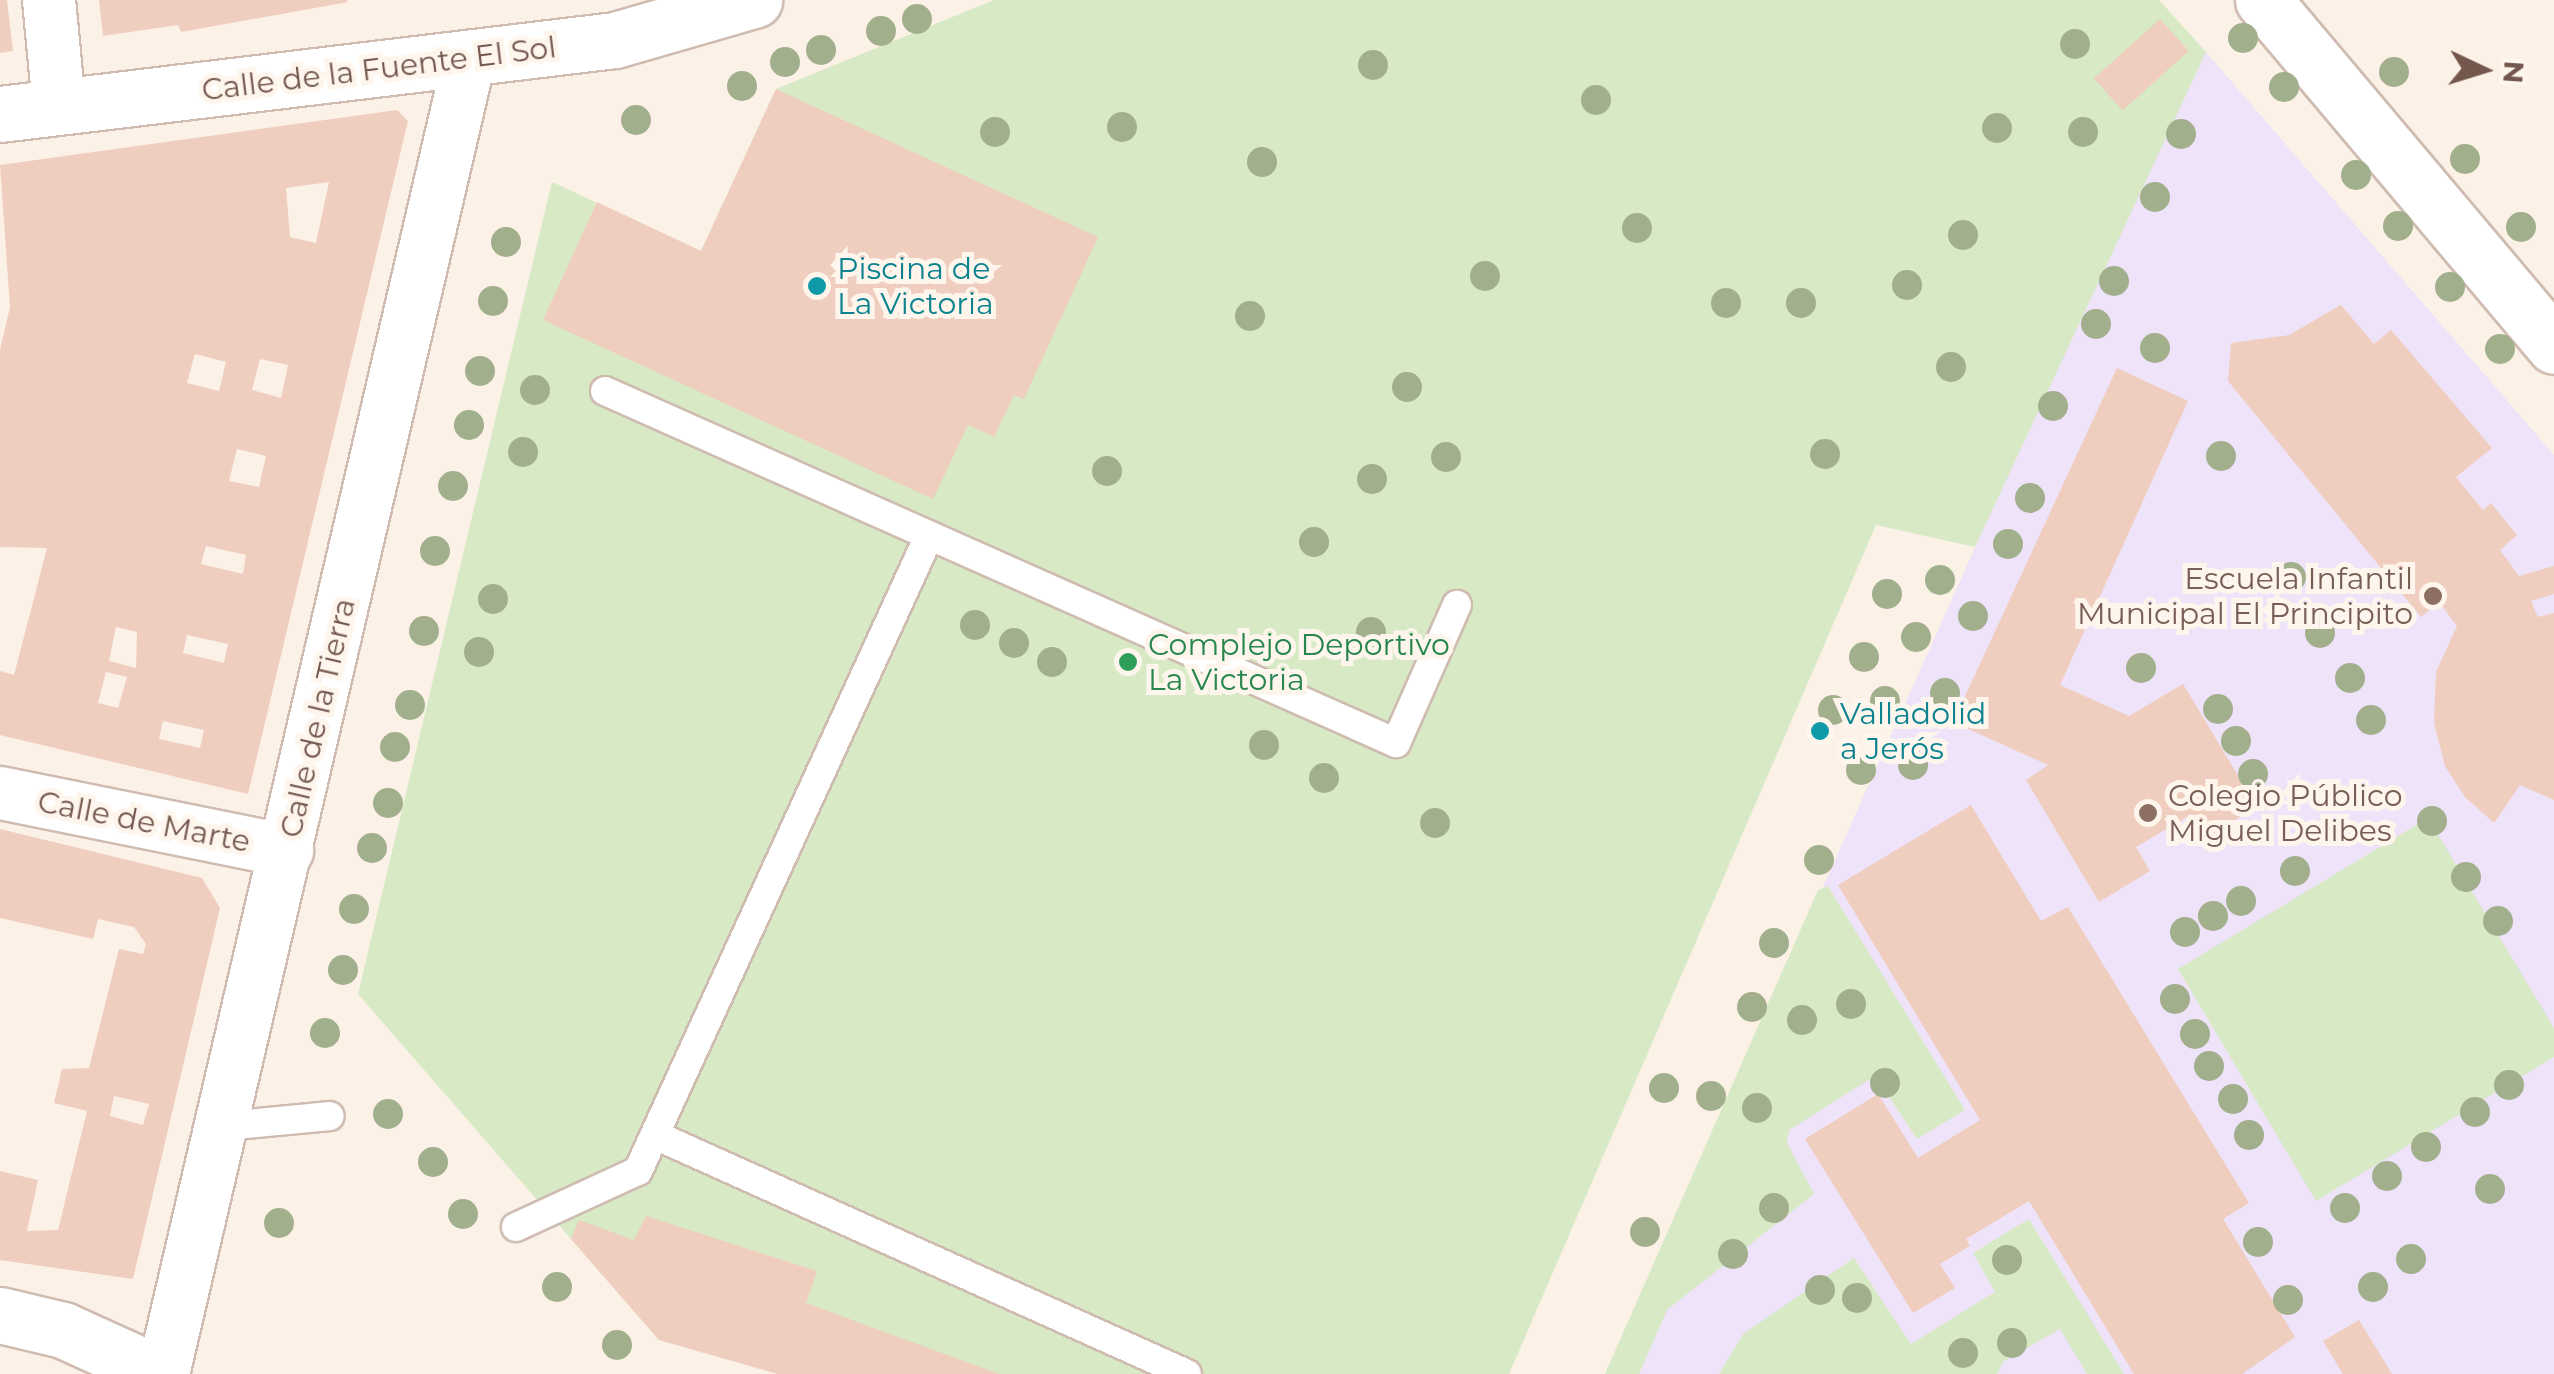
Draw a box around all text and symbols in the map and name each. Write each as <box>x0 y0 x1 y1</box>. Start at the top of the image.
north arrow <box>2434 20 2534 120</box>
street label: Calle de la Fuente El Sol <box>200 29 558 109</box>
text: N <box>2496 60 2532 85</box>
place label: Piscina de La Victoria <box>837 251 994 322</box>
marker: Piscina de La Victoria <box>806 275 828 297</box>
place label: Escuela Infantil Municipal El Principito <box>2077 561 2413 632</box>
marker: Escuela Infantil Municipal El Principito <box>2422 585 2444 607</box>
street label: Calle de la Tierra <box>273 595 363 841</box>
place label: Complejo Deportivo La Victoria <box>1148 627 1450 698</box>
marker: Complejo Deportivo La Victoria <box>1117 651 1139 673</box>
place label: Valladolid a Jerós <box>1840 696 1986 766</box>
marker: Valladolid a Jerós <box>1809 720 1831 742</box>
place label: Colegio Público Miguel Delibes <box>2168 778 2402 848</box>
street label: Calle de Marte <box>35 784 253 860</box>
marker: Colegio Público Miguel Delibes <box>2137 802 2159 824</box>

